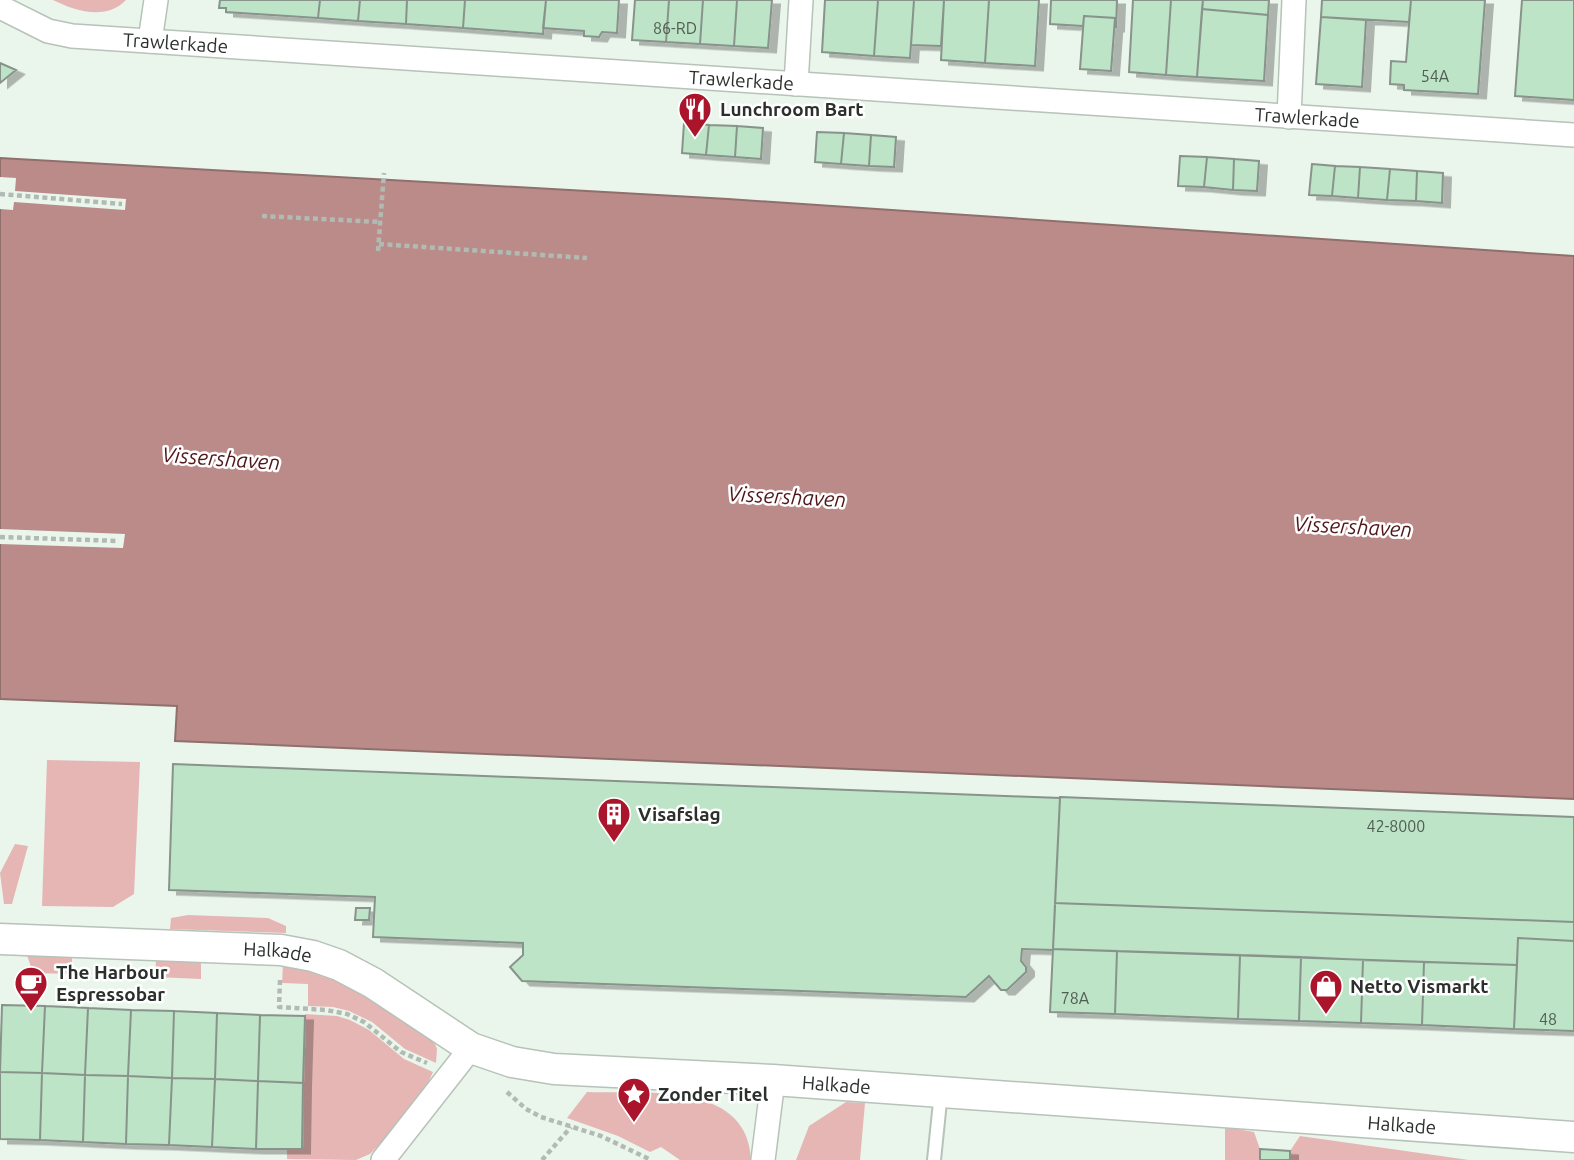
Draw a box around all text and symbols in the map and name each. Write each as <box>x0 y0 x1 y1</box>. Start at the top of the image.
house number: 86-RD <box>653 19 697 37</box>
street label: Trawlerkade <box>122 28 229 57</box>
street label: Trawlerkade <box>688 66 795 95</box>
house number: 54A <box>1421 67 1450 85</box>
restaurant icon: Lunchroom Bart <box>676 90 714 139</box>
place label: Lunchroom Bart <box>720 98 863 120</box>
street label: Trawlerkade <box>1254 103 1360 132</box>
water label: Vissershaven <box>161 442 281 474</box>
water label: Vissershaven <box>727 481 847 511</box>
water label: Vissershaven <box>1293 511 1413 541</box>
building icon: Visafslag <box>595 795 633 844</box>
place label: Visafslag <box>638 803 721 825</box>
house number: 42-8000 <box>1367 817 1425 835</box>
street label: Halkade <box>243 938 314 967</box>
place label: The Harbour Espressobar <box>56 961 168 1005</box>
cafe icon: The Harbour Espressobar <box>12 964 50 1013</box>
shop icon: Netto Vismarkt <box>1307 967 1345 1016</box>
place label: Netto Vismarkt <box>1350 975 1489 997</box>
house number: 78A <box>1061 989 1090 1007</box>
house number: 48 <box>1539 1010 1557 1028</box>
street label: Halkade <box>801 1071 871 1098</box>
place icon: Zonder Titel <box>615 1075 653 1124</box>
place label: Zonder Titel <box>658 1083 768 1105</box>
street label: Halkade <box>1367 1111 1437 1138</box>

